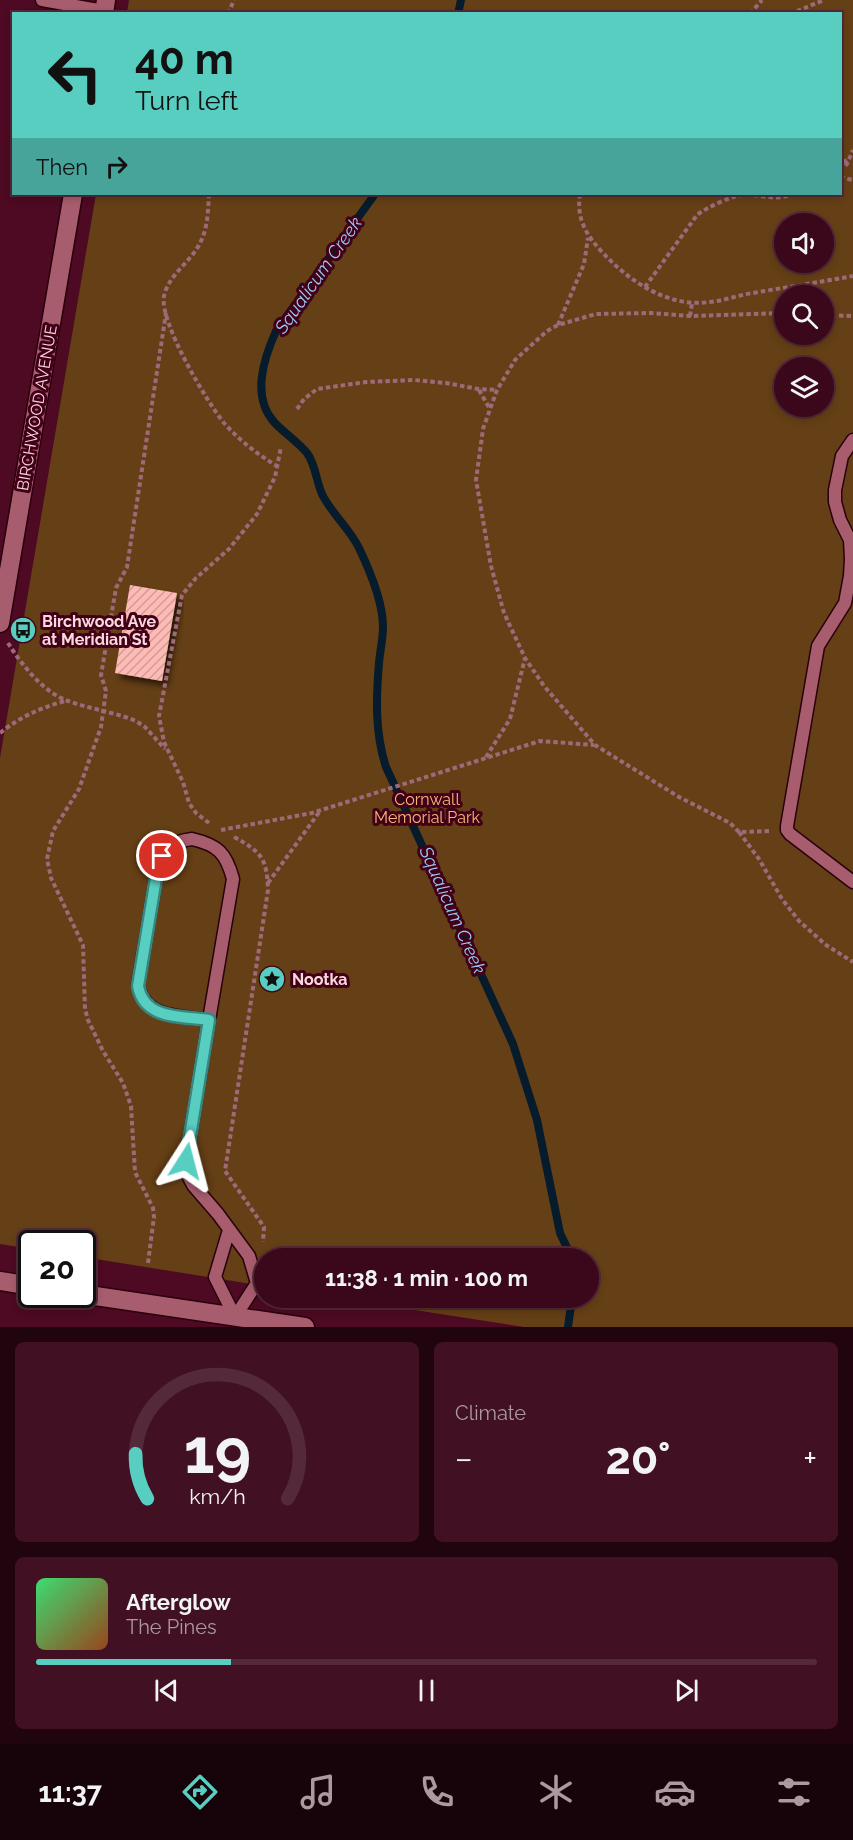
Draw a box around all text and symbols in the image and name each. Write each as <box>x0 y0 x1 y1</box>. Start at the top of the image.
text: 40 m <box>135 35 234 84</box>
icon: left <box>36 36 114 114</box>
text: Turn left <box>135 85 238 116</box>
icon: right <box>100 150 133 183</box>
text: Then <box>36 154 88 180</box>
water label: Squalicum Creek <box>269 212 366 338</box>
map controls <box>774 213 834 417</box>
button: sound <box>774 213 834 273</box>
button: search <box>774 285 834 345</box>
street label: BIRCHWOOD AVENUE <box>13 323 61 492</box>
button: layers <box>774 357 834 417</box>
place label: Birchwood Ave at Meridian St <box>42 612 157 649</box>
bus stop icon: Birchwood Ave at Meridian St <box>8 615 38 645</box>
park label: Cornwall Memorial Park <box>374 790 480 827</box>
pin <box>136 830 187 881</box>
icon: arrive <box>145 839 178 872</box>
water label: Squalicum Creek <box>415 842 491 977</box>
place icon: Nootka <box>257 964 287 994</box>
place label: Nootka <box>292 970 348 989</box>
position arrow <box>154 1129 218 1193</box>
speed limit sign: 20 <box>18 1230 96 1308</box>
text: 11:38 · 1 min · 100 m <box>325 1265 528 1291</box>
text: Climate <box>455 1401 526 1425</box>
text: 19 <box>183 1414 251 1488</box>
text: 20° <box>605 1432 671 1485</box>
text: − <box>455 1439 473 1478</box>
text: + <box>803 1439 817 1478</box>
text: km/h <box>189 1484 245 1509</box>
text: Afterglow <box>126 1589 231 1615</box>
text: The Pines <box>126 1615 217 1639</box>
icon: previous <box>150 1674 183 1707</box>
icon: pause <box>410 1674 443 1707</box>
icon: next <box>670 1674 703 1707</box>
icon: directions <box>179 1771 221 1813</box>
icon: music <box>297 1771 339 1813</box>
icon: phone <box>416 1771 458 1813</box>
icon: climate <box>535 1771 577 1813</box>
icon: car <box>654 1771 696 1813</box>
icon: filters <box>773 1771 815 1813</box>
text: 11:37 <box>38 1777 102 1808</box>

